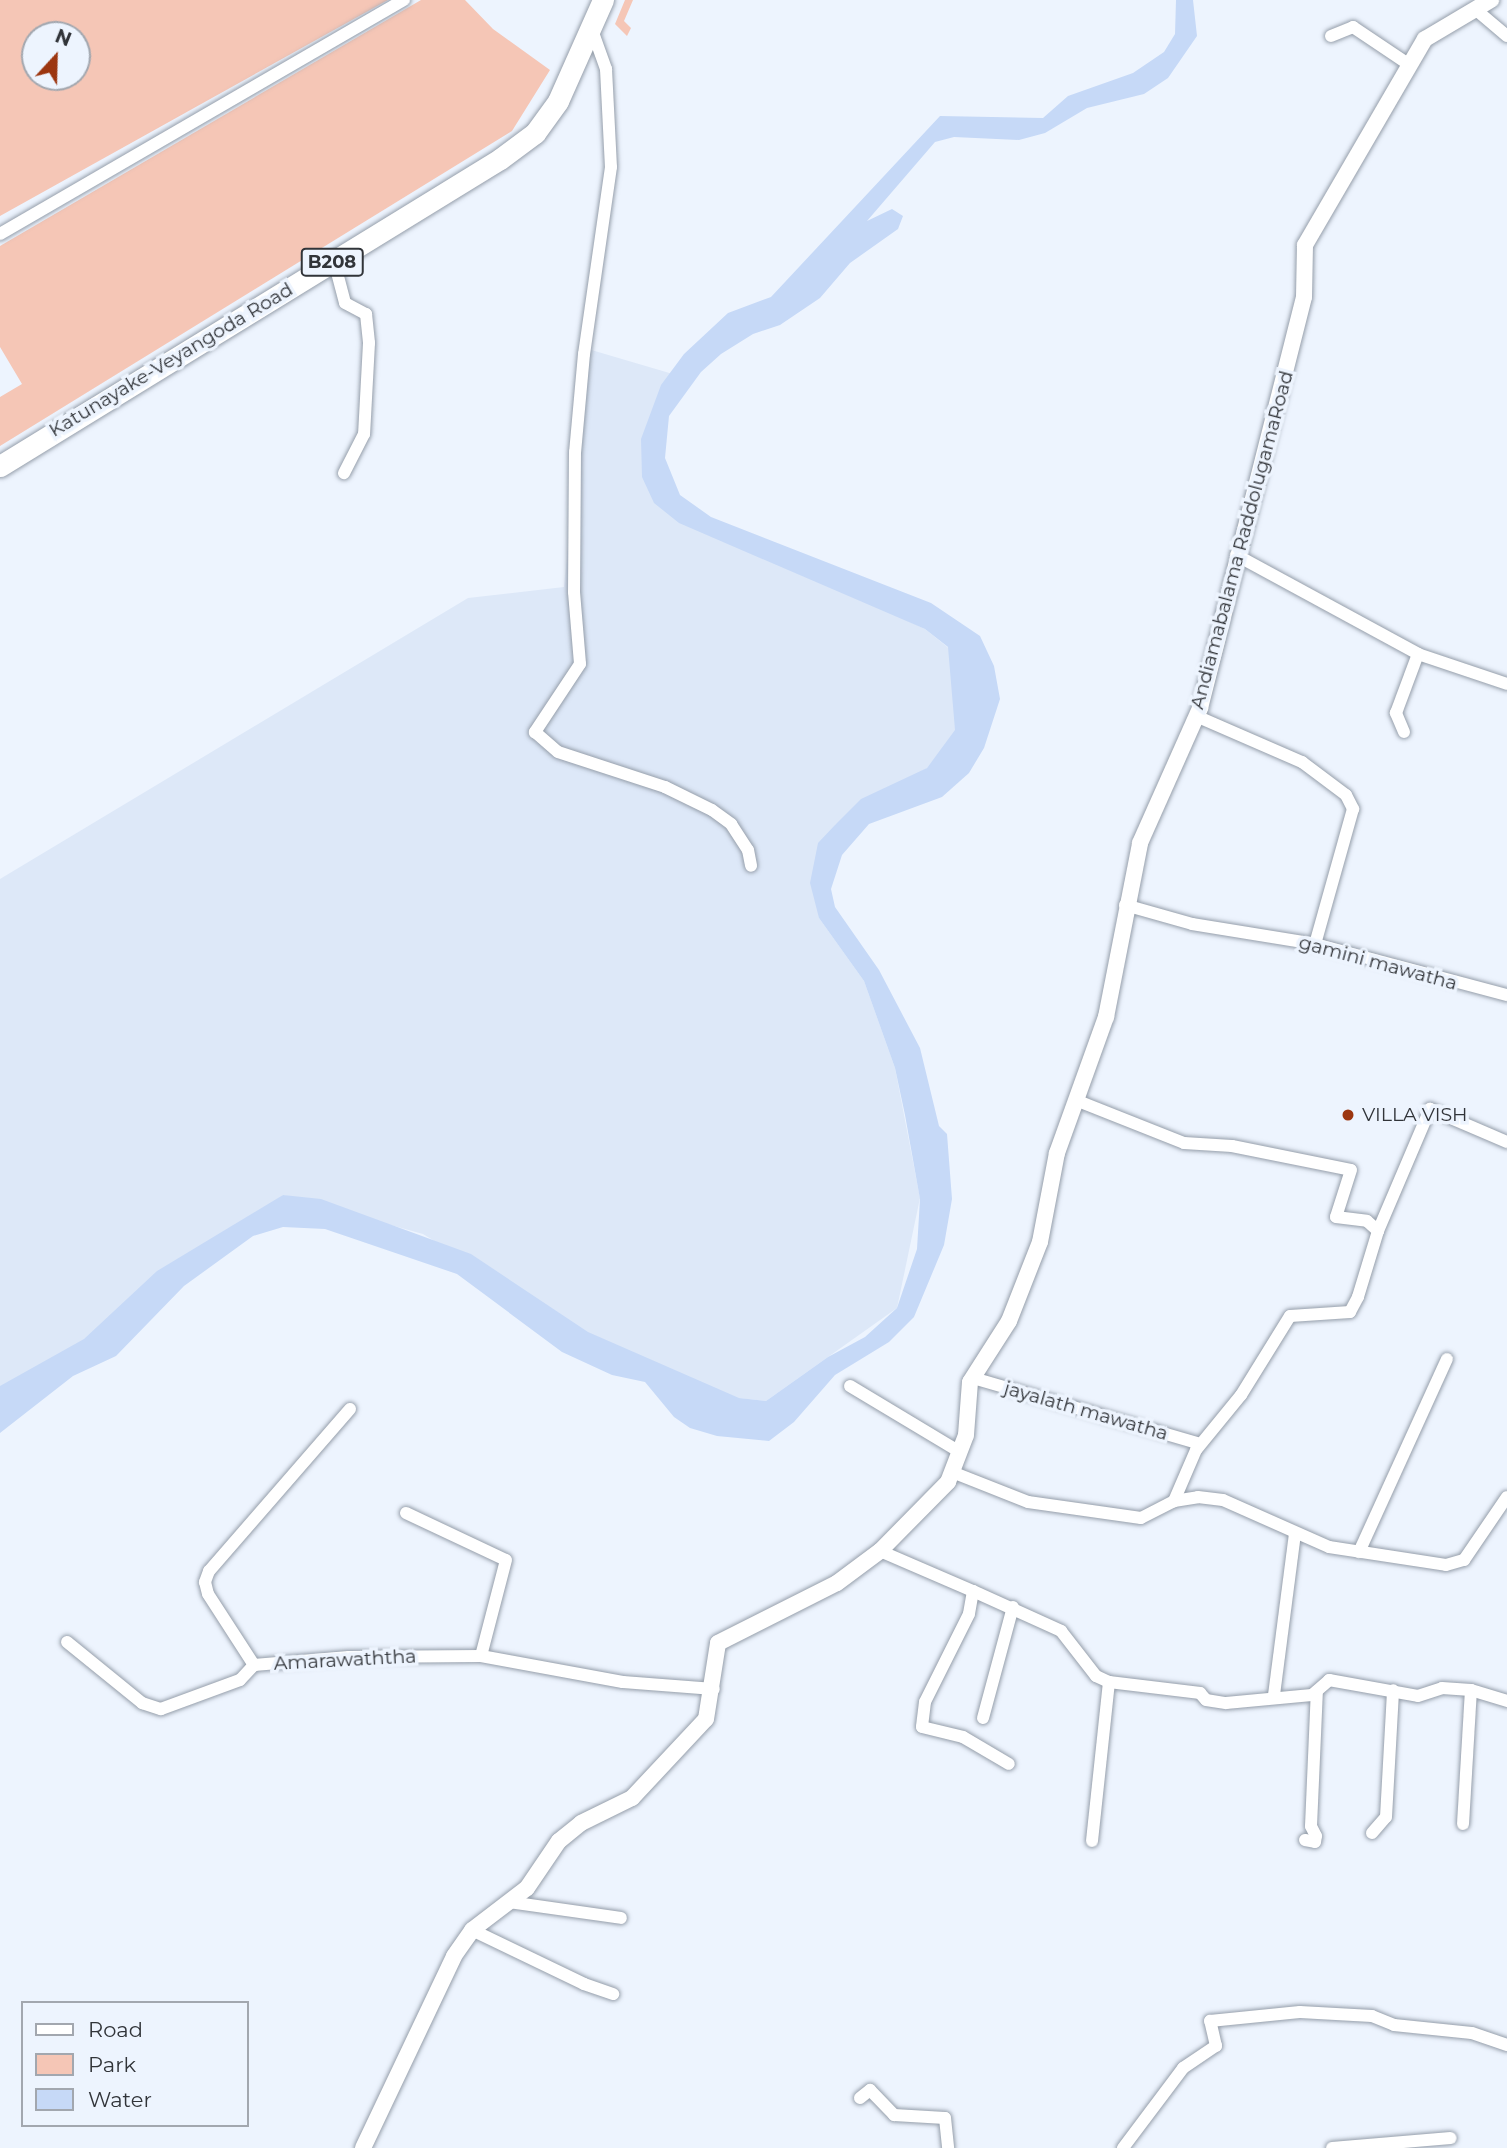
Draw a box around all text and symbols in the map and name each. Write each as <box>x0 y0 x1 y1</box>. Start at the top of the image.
north arrow <box>21 21 91 91</box>
text: N <box>52 24 75 51</box>
road number: B208 <box>300 248 364 276</box>
street label: Katunayake-Veyangoda Road <box>45 278 297 442</box>
street label: Andiamabalama RaddolugamaRoad <box>1186 368 1298 712</box>
street label: gamini mawatha <box>1296 931 1460 995</box>
place label: VILLA VISH <box>1362 1104 1468 1126</box>
marker: VILLA VISH <box>1340 1107 1356 1123</box>
street label: jayalath mawatha <box>1001 1377 1171 1445</box>
street label: Amarawaththa <box>273 1645 417 1675</box>
legend <box>21 2001 248 2127</box>
text: Road <box>88 2017 143 2042</box>
text: Park <box>88 2052 136 2077</box>
text: Water <box>88 2087 152 2112</box>

